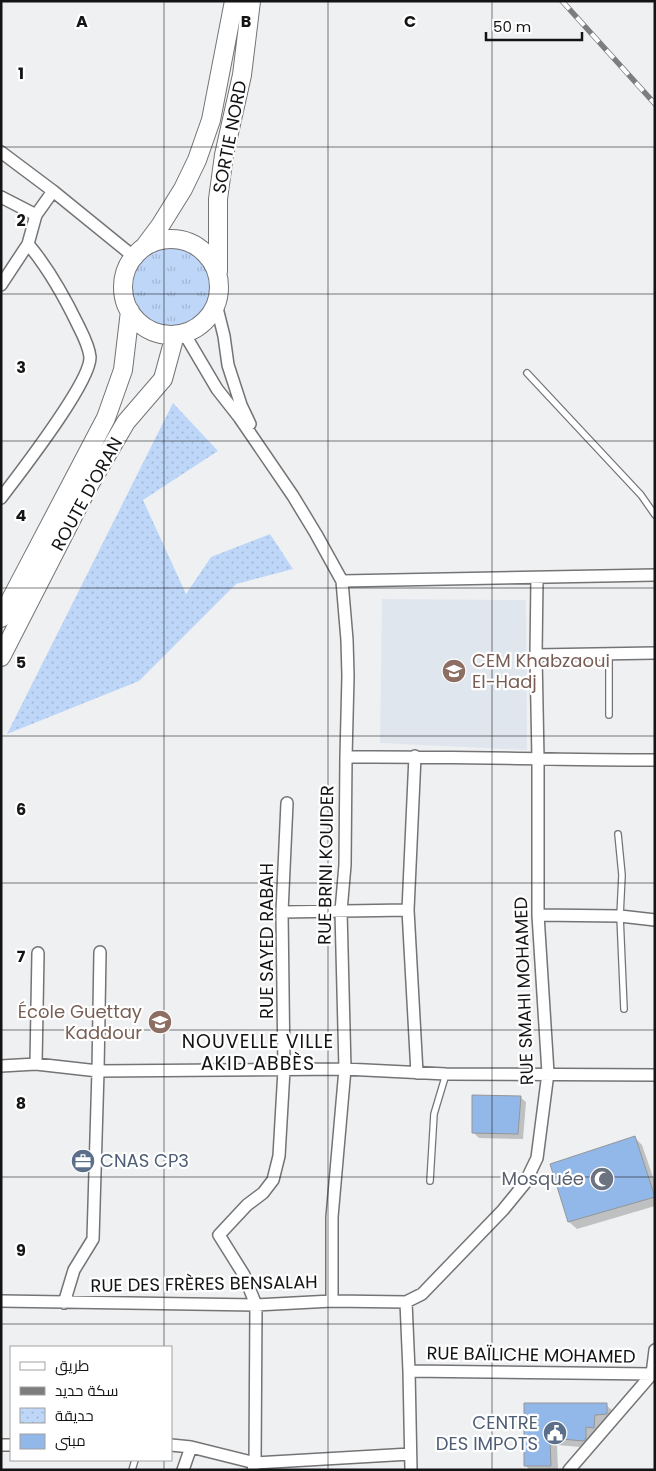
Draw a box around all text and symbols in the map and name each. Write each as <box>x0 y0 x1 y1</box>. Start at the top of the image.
text: A <box>76 10 88 33</box>
text: B <box>241 10 251 33</box>
text: C <box>404 10 416 33</box>
scale bar <box>486 10 582 42</box>
text: 50 m <box>493 16 531 37</box>
text: 1 <box>18 62 24 85</box>
street label: SORTIE NORD <box>206 78 253 195</box>
text: 2 <box>16 209 26 232</box>
text: 3 <box>16 356 26 379</box>
street label: ROUTE D'ORAN <box>45 432 128 555</box>
text: 4 <box>16 504 27 527</box>
place label: CEM Khabzaoui El-Hadj <box>472 648 610 694</box>
text: 5 <box>16 651 26 674</box>
school or university icon: CEM Khabzaoui El-Hadj <box>441 658 467 684</box>
street label: RUE BRINI KOUIDER <box>312 785 339 945</box>
text: 6 <box>16 798 26 821</box>
street label: RUE SAYED RABAH <box>254 863 279 1019</box>
street label: RUE SMAHI MOHAMED <box>508 896 539 1086</box>
text: 7 <box>17 945 26 968</box>
place label: École Guettay Kaddour <box>18 999 142 1045</box>
school or university icon: École Guettay Kaddour <box>147 1009 173 1035</box>
district label: NOUVELLE VILLE AKID ABBÈS <box>182 1028 334 1077</box>
text: 8 <box>16 1092 26 1115</box>
office icon: CNAS CP3 <box>70 1148 96 1174</box>
place label: CNAS CP3 <box>100 1148 189 1173</box>
place label: Mosquée <box>502 1166 584 1191</box>
mosque icon: Mosquée <box>589 1166 615 1192</box>
text: 9 <box>16 1239 26 1262</box>
street label: RUE DES FRÈRES BENSALAH <box>90 1269 318 1298</box>
street label: RUE BAÏLICHE MOHAMED <box>426 1340 636 1369</box>
legend <box>10 1346 172 1461</box>
text: طريق <box>55 1355 89 1376</box>
text: سكة حديد <box>55 1380 118 1401</box>
text: حديقة <box>55 1405 94 1426</box>
place label: CENTRE DES IMPOTS <box>436 1410 538 1456</box>
public building icon: CENTRE DES IMPOTS <box>542 1420 568 1446</box>
text: مبنى <box>55 1430 86 1451</box>

